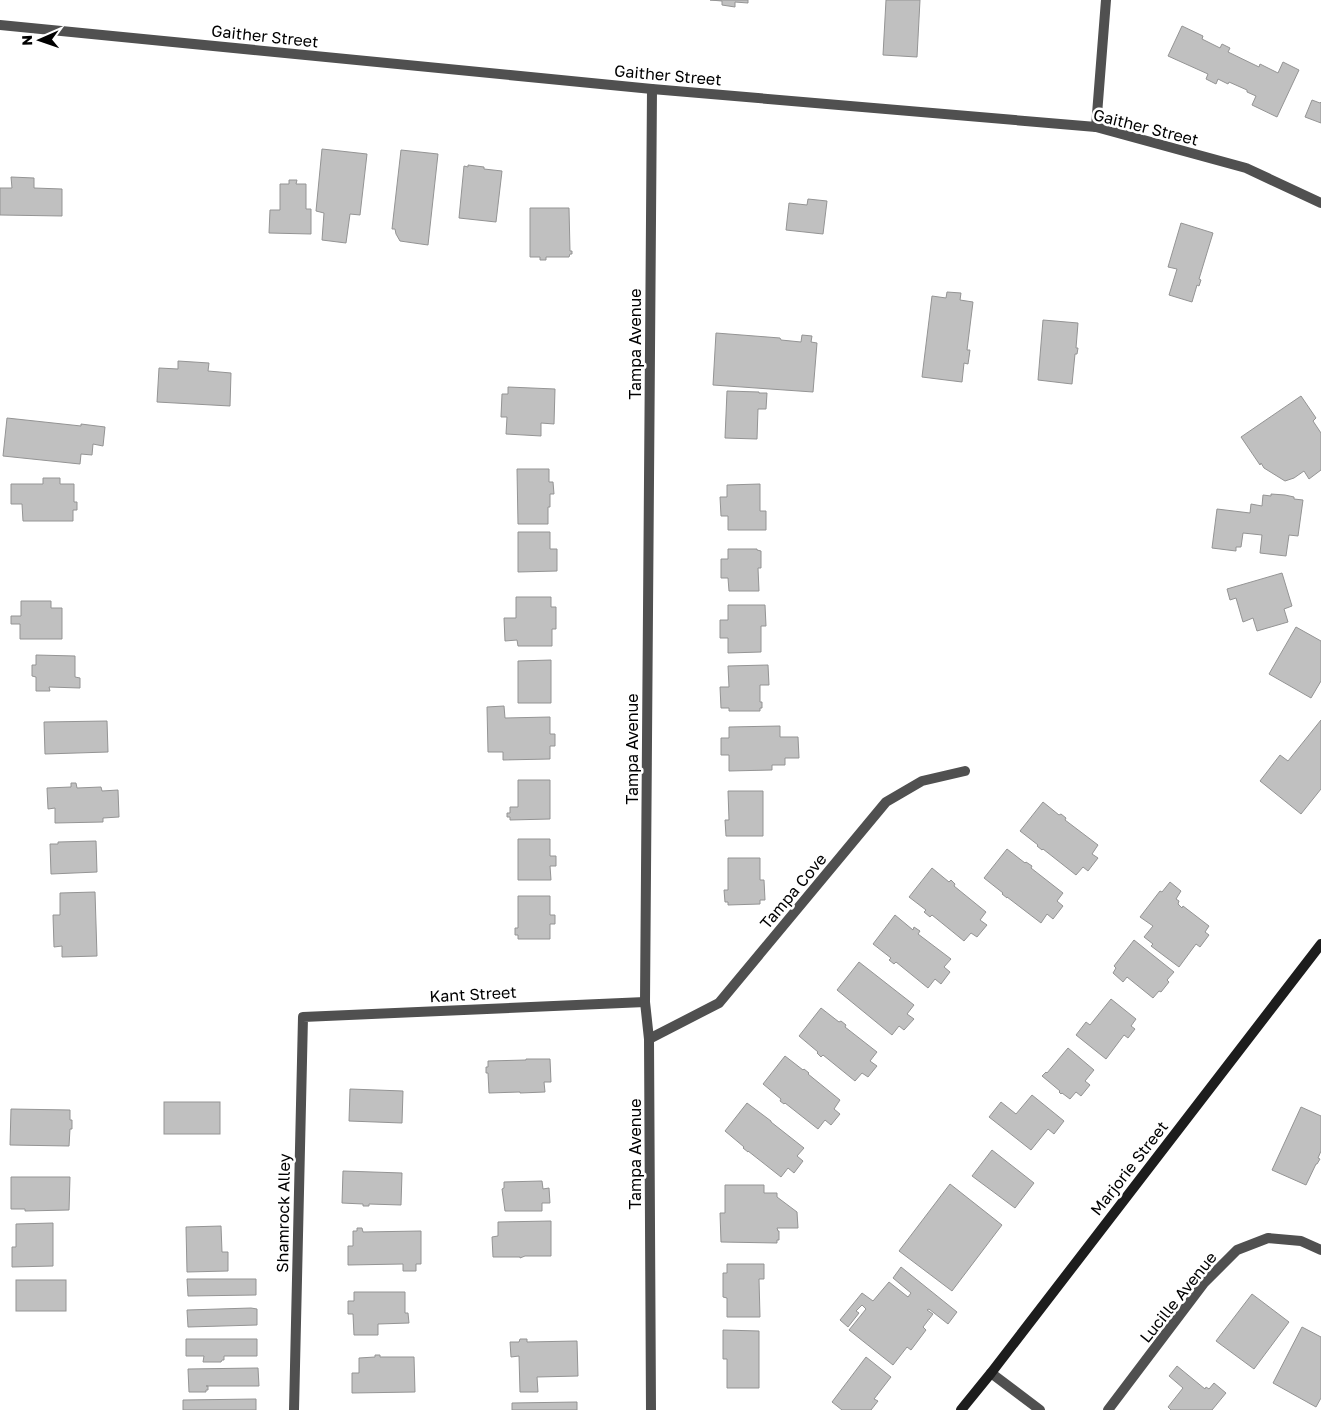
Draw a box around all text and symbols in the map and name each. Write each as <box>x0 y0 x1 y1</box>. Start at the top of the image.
north arrow <box>15 15 65 65</box>
street label: Gaither Street <box>210 20 320 52</box>
text: N <box>18 35 35 46</box>
street label: Gaither Street <box>613 60 723 90</box>
street label: Gaither Street <box>1091 104 1201 150</box>
street label: Tampa Avenue <box>625 288 645 400</box>
street label: Tampa Avenue <box>622 693 642 805</box>
street label: Tampa Cove <box>756 849 830 933</box>
street label: Kant Street <box>429 982 517 1006</box>
street label: Tampa Avenue <box>625 1098 645 1210</box>
street label: Marjorie Street <box>1086 1117 1172 1219</box>
street label: Shamrock Alley <box>272 1153 294 1273</box>
street label: Lucille Avenue <box>1135 1247 1221 1347</box>

